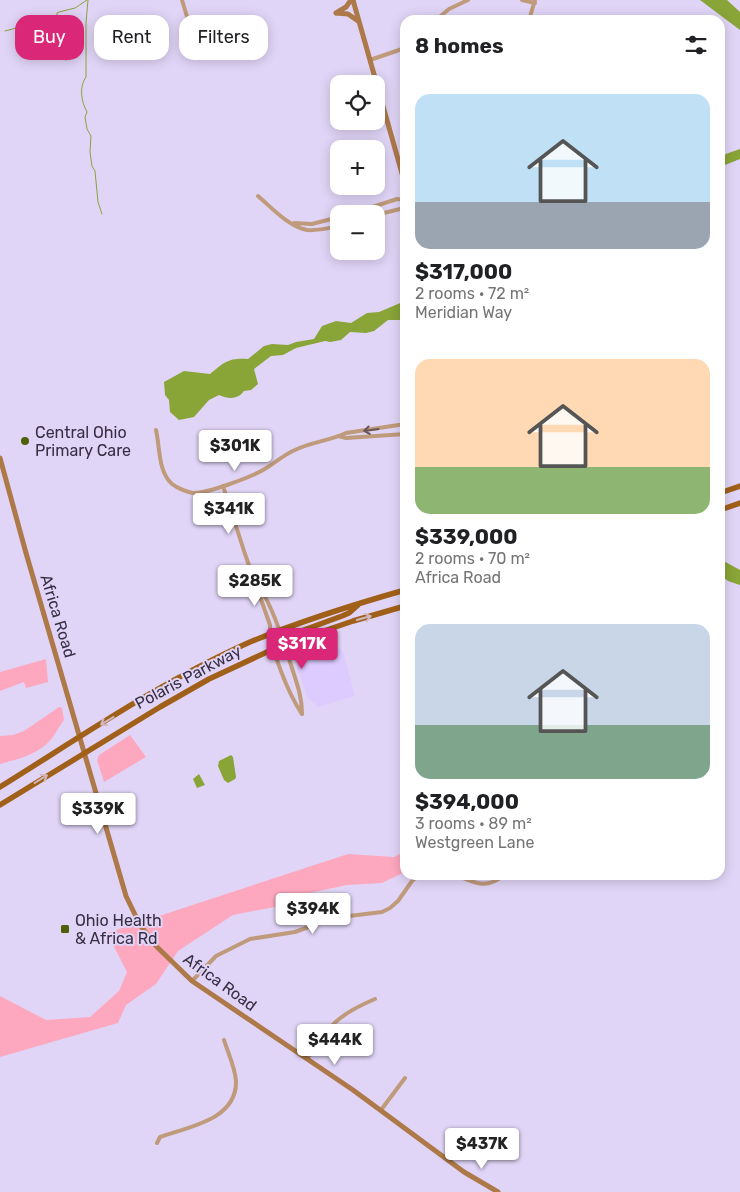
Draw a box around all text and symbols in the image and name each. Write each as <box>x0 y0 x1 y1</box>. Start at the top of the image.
chip: Buy <box>15 15 84 60</box>
chip: Rent <box>94 15 169 60</box>
chip: Filters <box>179 15 268 60</box>
icon: filters <box>682 31 710 59</box>
text: 8 homes <box>415 33 504 58</box>
map controls <box>330 75 385 260</box>
button: locate <box>330 75 385 130</box>
icon: home <box>518 126 608 216</box>
button: + <box>330 140 385 195</box>
button: − <box>330 205 385 260</box>
text: $317,000 <box>415 259 512 284</box>
text: 2 rooms · 72 m² <box>415 284 529 303</box>
text: Meridian Way <box>415 303 512 322</box>
icon: home <box>518 391 608 481</box>
place label: Central Ohio Primary Care <box>35 423 131 460</box>
one-way arrow <box>364 425 380 435</box>
pin: $301K <box>200 430 270 472</box>
marker: Central Ohio Primary Care <box>19 435 31 447</box>
text: $301K <box>210 436 260 455</box>
pin: $341K <box>194 492 264 535</box>
text: $341K <box>204 499 254 518</box>
text: $339,000 <box>415 524 518 549</box>
text: 2 rooms · 70 m² <box>415 549 530 568</box>
pin: $285K <box>220 564 290 607</box>
text: Africa Road <box>415 568 501 587</box>
text: $285K <box>229 571 281 590</box>
street label: Africa Road <box>36 572 80 660</box>
one-way arrow <box>356 613 372 622</box>
pin: $317K <box>267 628 337 670</box>
text: $317K <box>278 634 326 653</box>
street label: Polaris Parkway <box>132 641 244 713</box>
icon: home <box>518 656 608 746</box>
one-way arrow <box>100 716 114 726</box>
one-way arrow <box>34 774 48 784</box>
text: $394,000 <box>415 789 519 814</box>
pin: $339K <box>63 792 133 835</box>
text: $339K <box>72 799 124 818</box>
text: 3 rooms · 89 m² <box>415 814 532 833</box>
text: Westgreen Lane <box>415 833 534 852</box>
pin: $394K <box>278 892 348 935</box>
text: $394K <box>287 899 339 918</box>
place label: Ohio Health & Africa Rd <box>75 911 162 948</box>
marker: Ohio Health & Africa Rd <box>59 923 71 935</box>
street label: Africa Road <box>180 949 260 1015</box>
pin: $444K <box>300 1024 370 1066</box>
text: $444K <box>308 1030 362 1049</box>
pin: $437K <box>447 1128 517 1170</box>
text: $437K <box>456 1134 508 1153</box>

